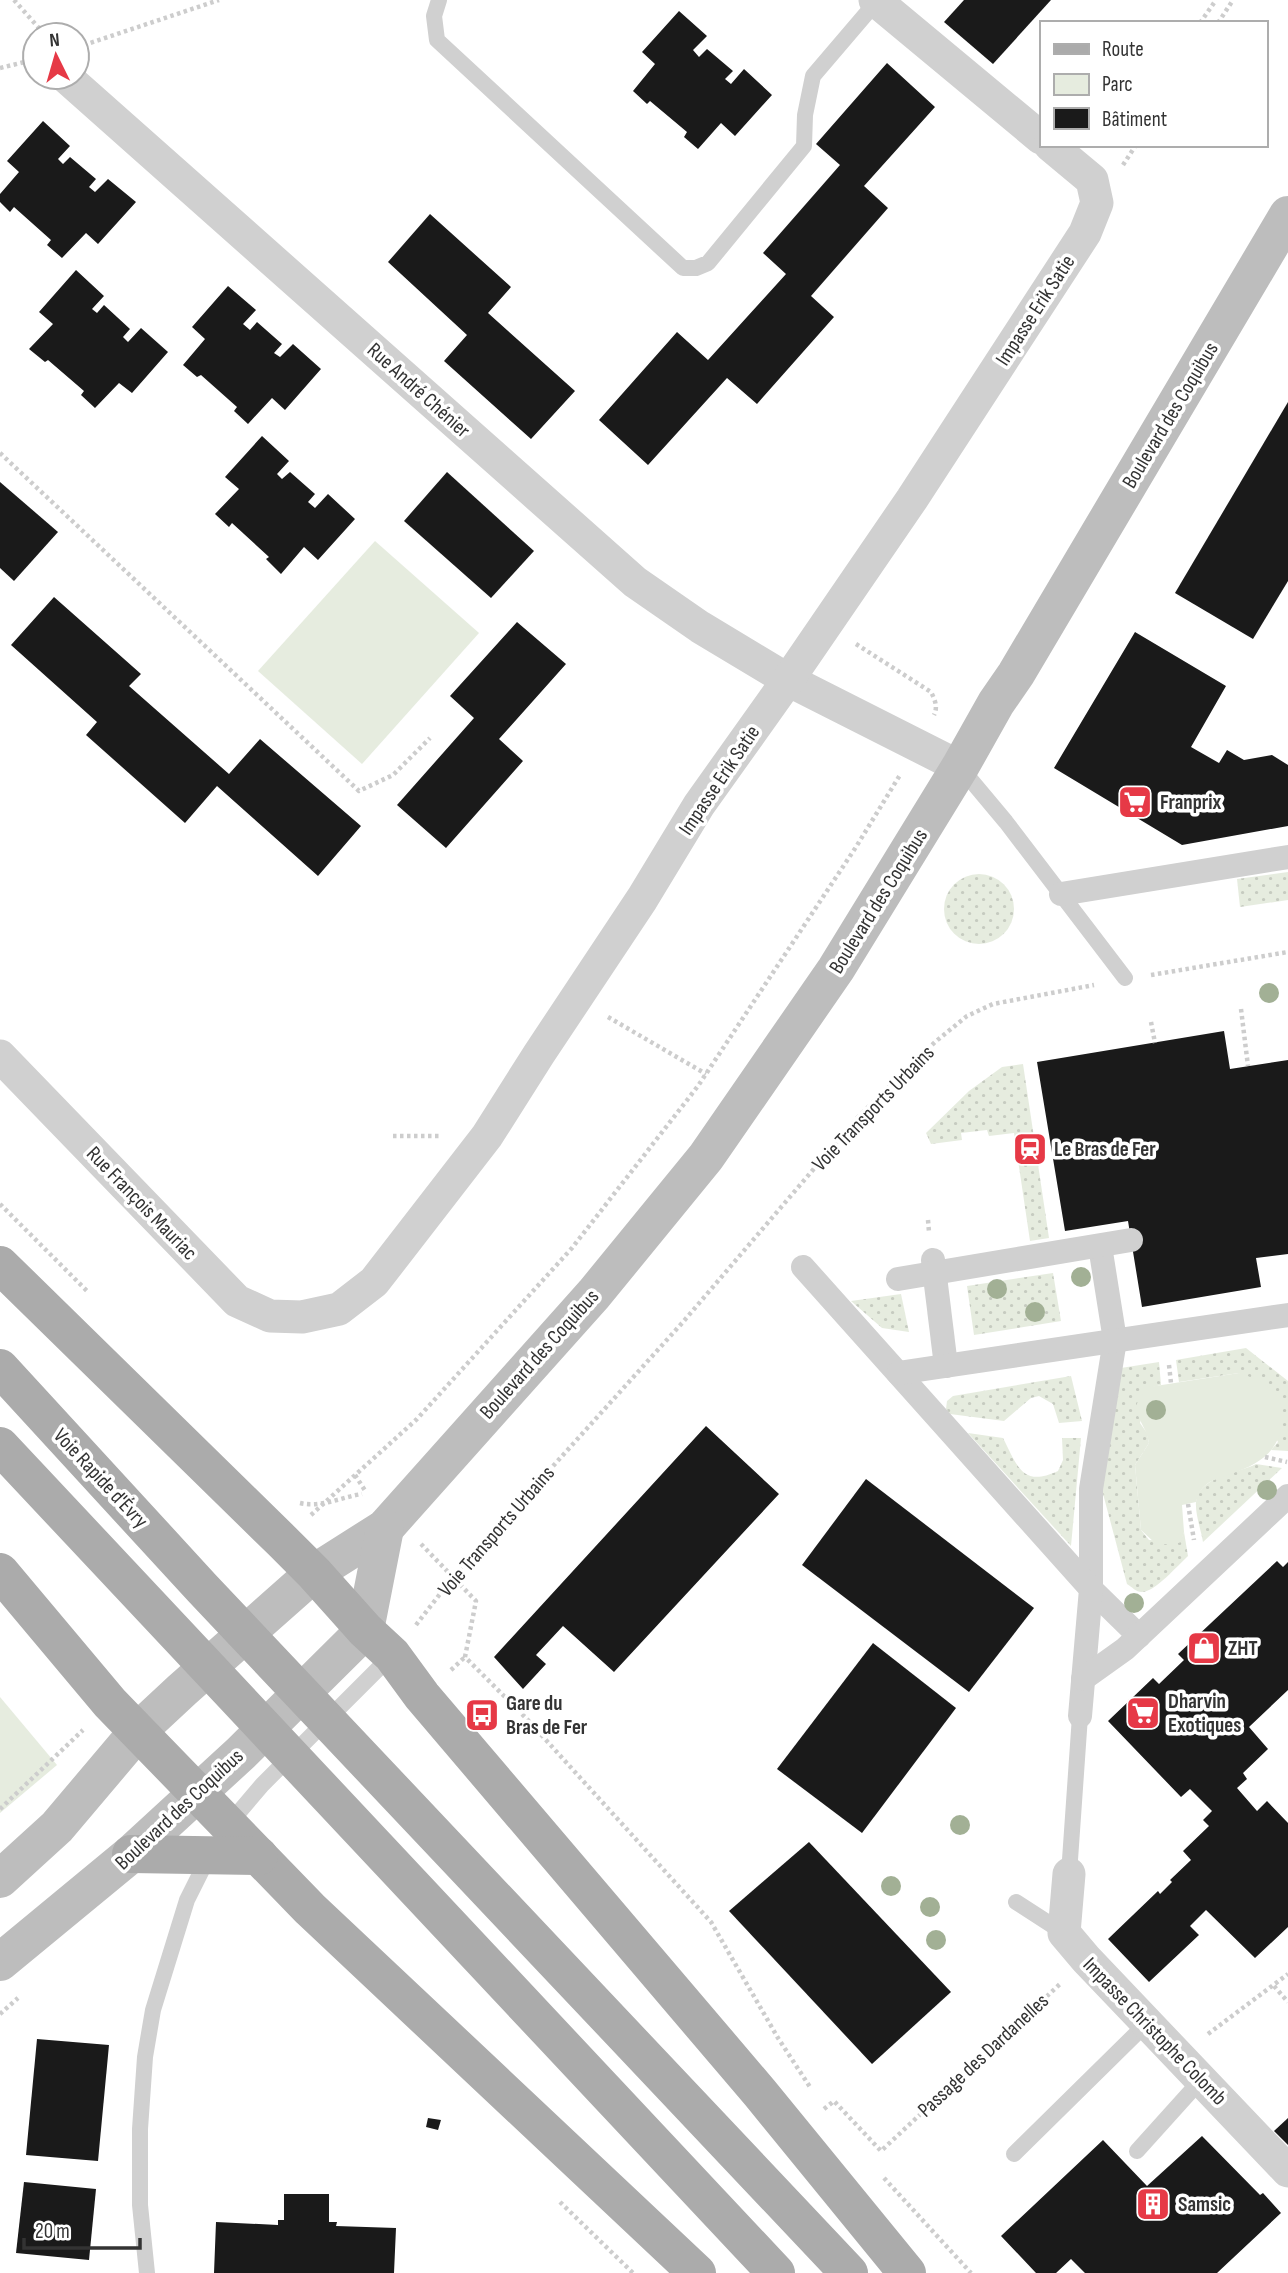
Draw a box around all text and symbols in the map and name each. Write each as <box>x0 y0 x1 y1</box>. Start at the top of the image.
north arrow <box>21 21 91 91</box>
legend <box>1040 21 1267 147</box>
text: N <box>49 29 61 52</box>
text: Route <box>1102 37 1144 62</box>
text: Parc <box>1102 72 1133 97</box>
text: Bâtiment <box>1102 107 1167 132</box>
street label: Impasse Erik Satie <box>990 250 1080 370</box>
street label: Rue André Chénier <box>362 338 475 443</box>
street label: Boulevard des Coquibus <box>1117 338 1224 493</box>
street label: Impasse Erik Satie <box>674 721 765 840</box>
supermarket icon: Franprix <box>1116 783 1154 821</box>
place label: Franprix <box>1160 790 1222 815</box>
street label: Boulevard des Coquibus <box>824 824 933 978</box>
street label: Voie Transports Urbains <box>807 1040 940 1176</box>
station icon: Le Bras de Fer <box>1011 1130 1049 1168</box>
place label: Le Bras de Fer <box>1054 1137 1156 1162</box>
street label: Rue François Mauriac <box>81 1141 202 1265</box>
street label: Boulevard des Coquibus <box>475 1284 604 1424</box>
street label: Voie Rapide d'Évry <box>48 1423 153 1533</box>
street label: Voie Transports Urbains <box>433 1461 560 1602</box>
shop icon: ZHT <box>1185 1629 1223 1667</box>
place label: ZHT <box>1228 1636 1258 1661</box>
place label: Dharvin Exotiques <box>1168 1689 1241 1738</box>
place label: Gare du Bras de Fer <box>506 1691 588 1740</box>
supermarket icon: Dharvin Exotiques <box>1124 1694 1162 1732</box>
bus stop icon: Gare du Bras de Fer <box>463 1696 501 1734</box>
street label: Boulevard des Coquibus <box>110 1744 249 1875</box>
street label: Impasse Christophe Colomb <box>1078 1952 1232 2110</box>
street label: Passage des Dardanelles <box>913 1988 1054 2122</box>
building icon: Samsic <box>1134 2185 1172 2223</box>
place label: Samsic <box>1178 2192 1231 2217</box>
scale bar <box>24 2206 140 2250</box>
text: 20 m <box>35 2219 70 2244</box>

